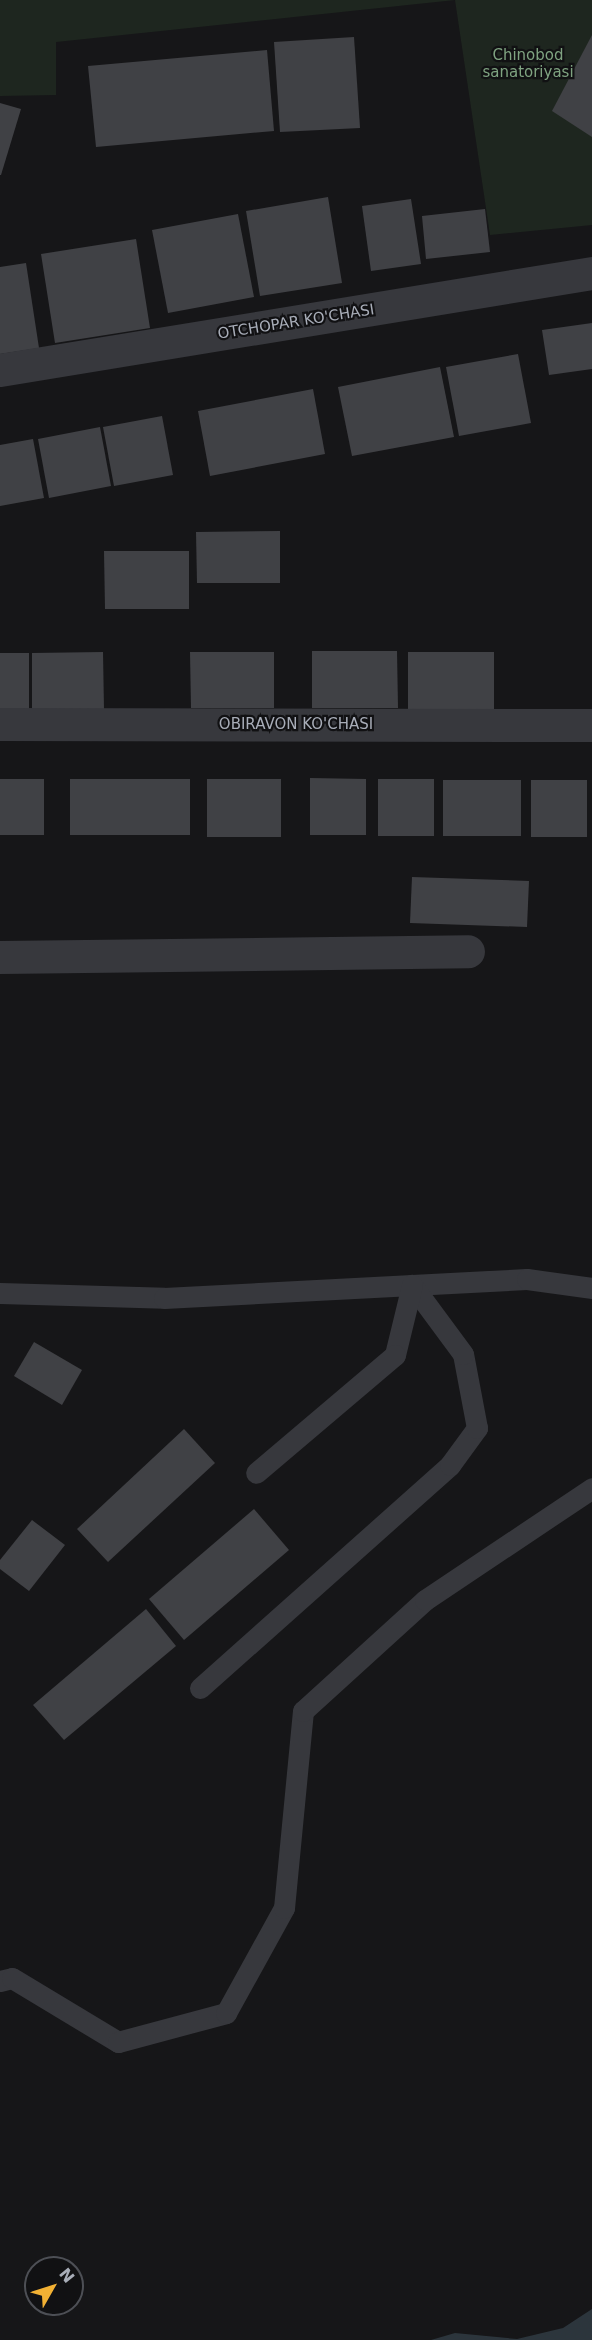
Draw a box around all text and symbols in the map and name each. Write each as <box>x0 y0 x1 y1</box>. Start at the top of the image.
park label: Chinobod sanatoriyasi <box>482 46 574 81</box>
street label: OTCHOPAR KO'CHASI <box>217 301 375 343</box>
street label: OBIRAVON KO'CHASI <box>219 716 373 734</box>
north arrow <box>24 2256 84 2316</box>
text: N <box>55 2264 78 2287</box>

